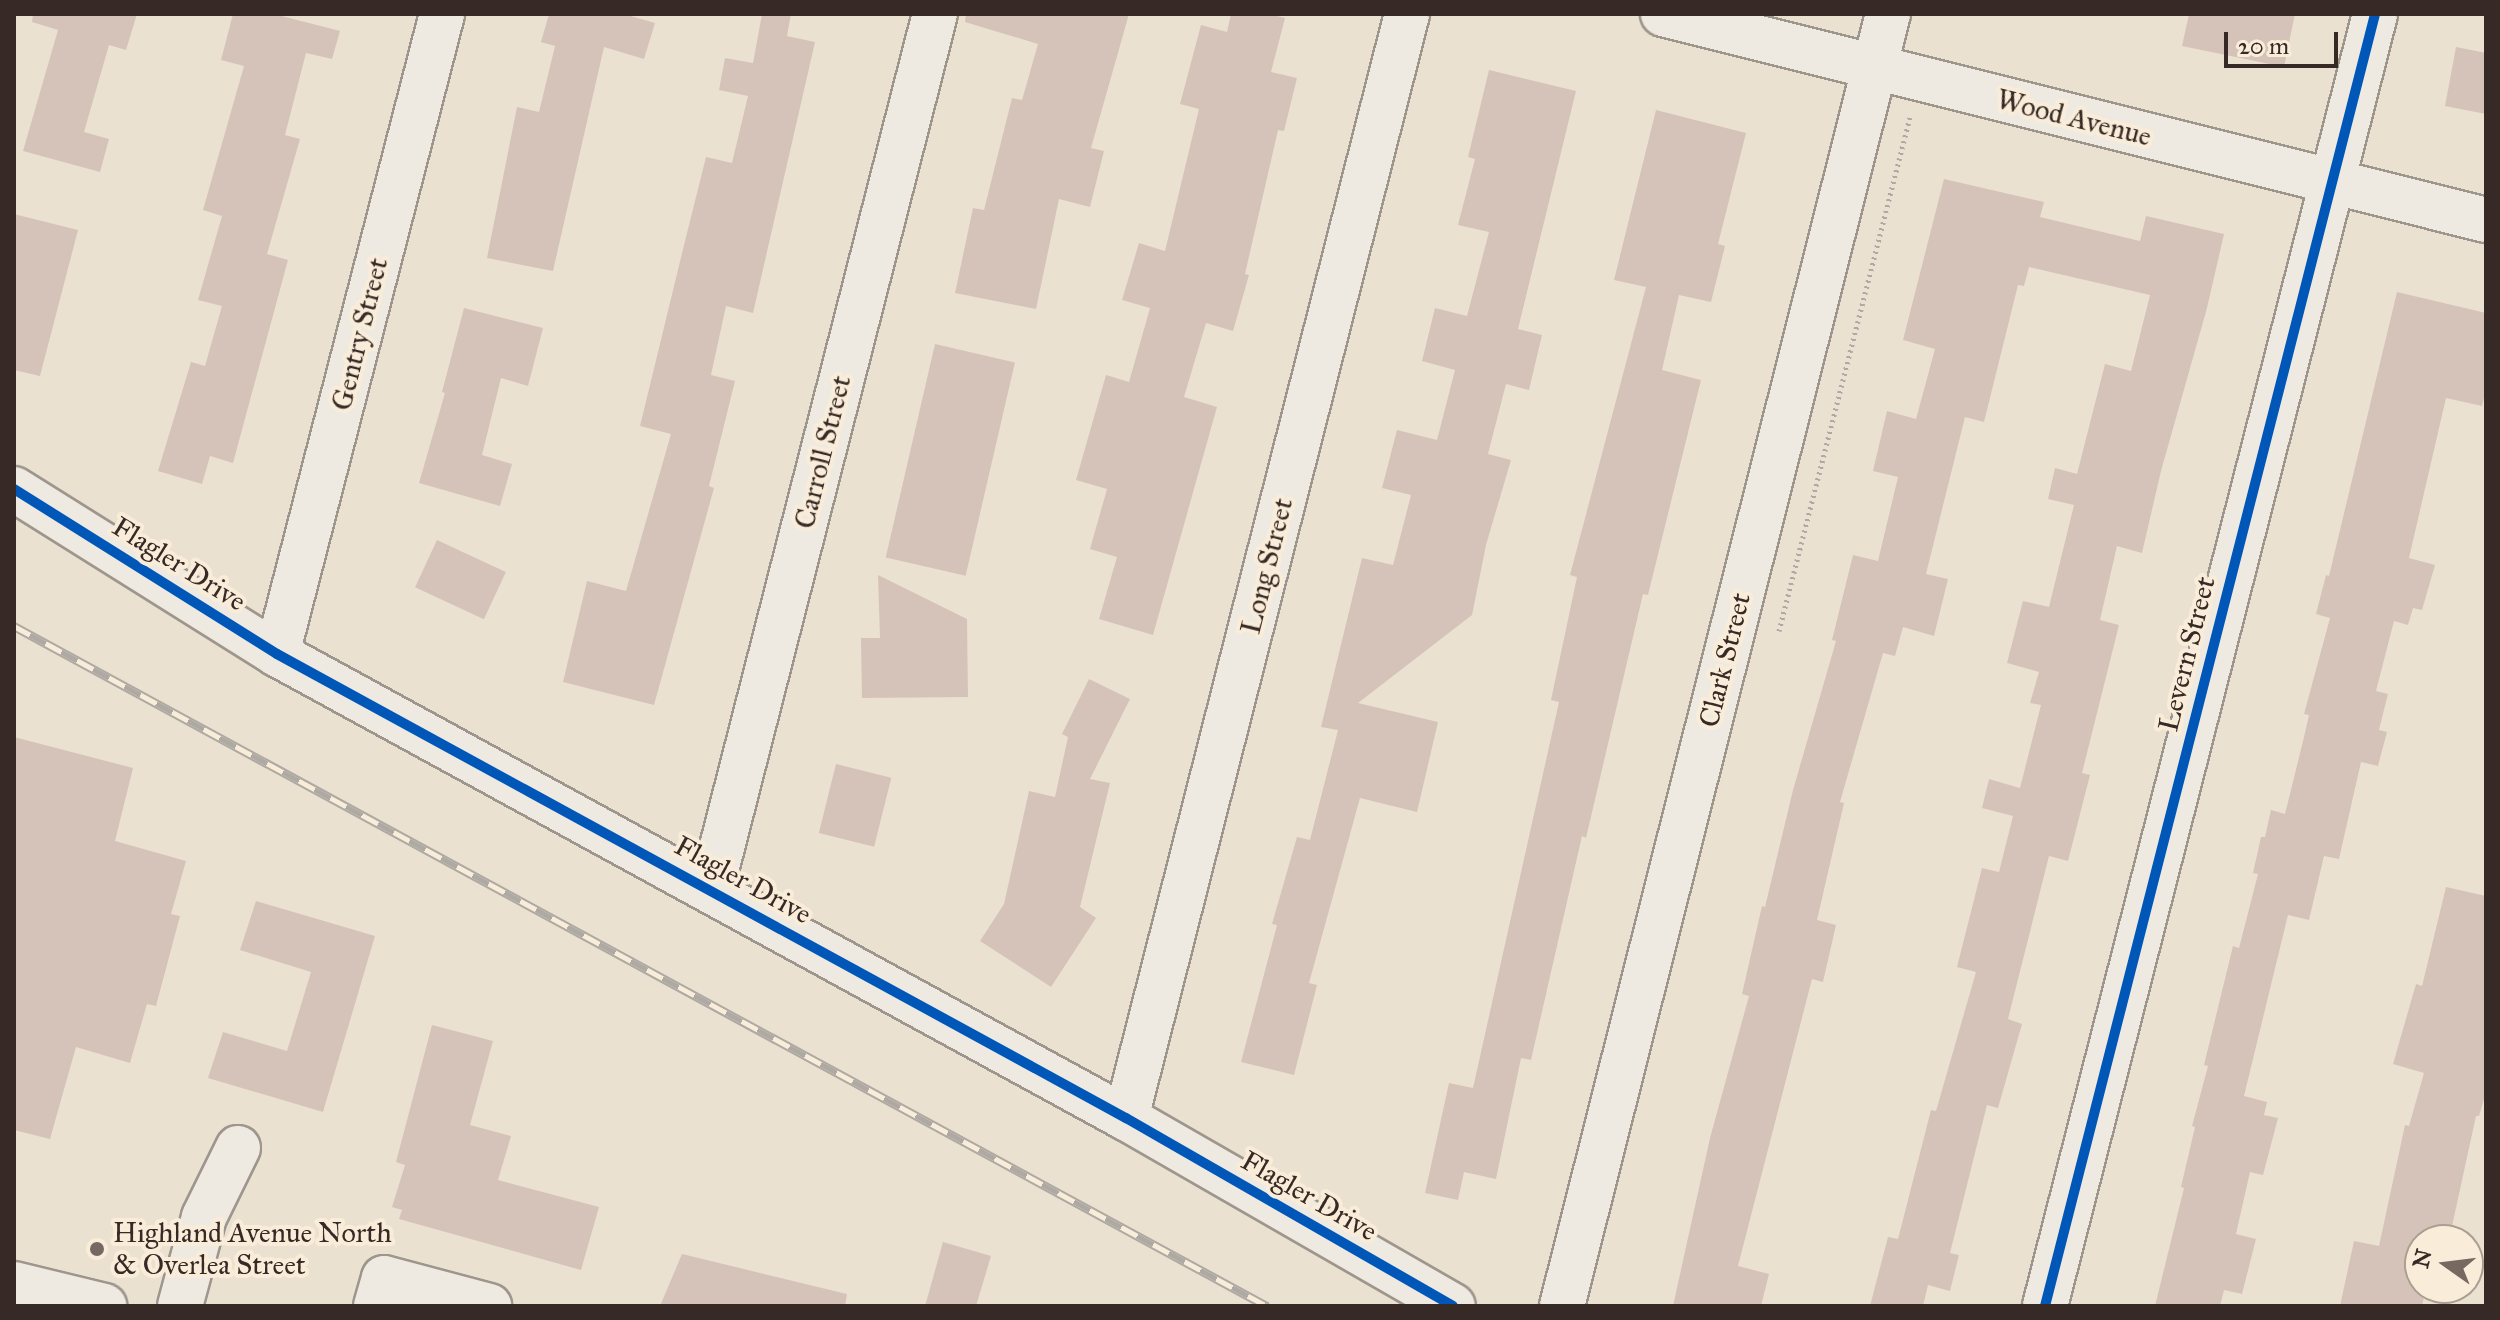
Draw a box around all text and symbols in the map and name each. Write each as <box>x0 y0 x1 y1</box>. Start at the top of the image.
scale bar <box>2228 16 2342 66</box>
text: 20 m <box>2238 31 2289 61</box>
street label: Wood Avenue <box>1993 83 2155 153</box>
street label: Gentry Street <box>325 254 395 414</box>
street label: Carroll Street <box>788 372 858 532</box>
street label: Long Street <box>1234 495 1300 637</box>
street label: Flagler Drive <box>106 510 252 618</box>
street label: Levern Street <box>2152 573 2222 735</box>
street label: Clark Street <box>1692 589 1758 731</box>
street label: Flagler Drive <box>669 829 817 931</box>
street label: Flagler Drive <box>1235 1144 1383 1248</box>
place label: Highland Avenue North & Overlea Street <box>113 1216 392 1282</box>
north arrow <box>2404 1224 2484 1304</box>
marker: Highland Avenue North & Overlea Street <box>88 1240 106 1258</box>
text: N <box>2407 1246 2438 1271</box>

